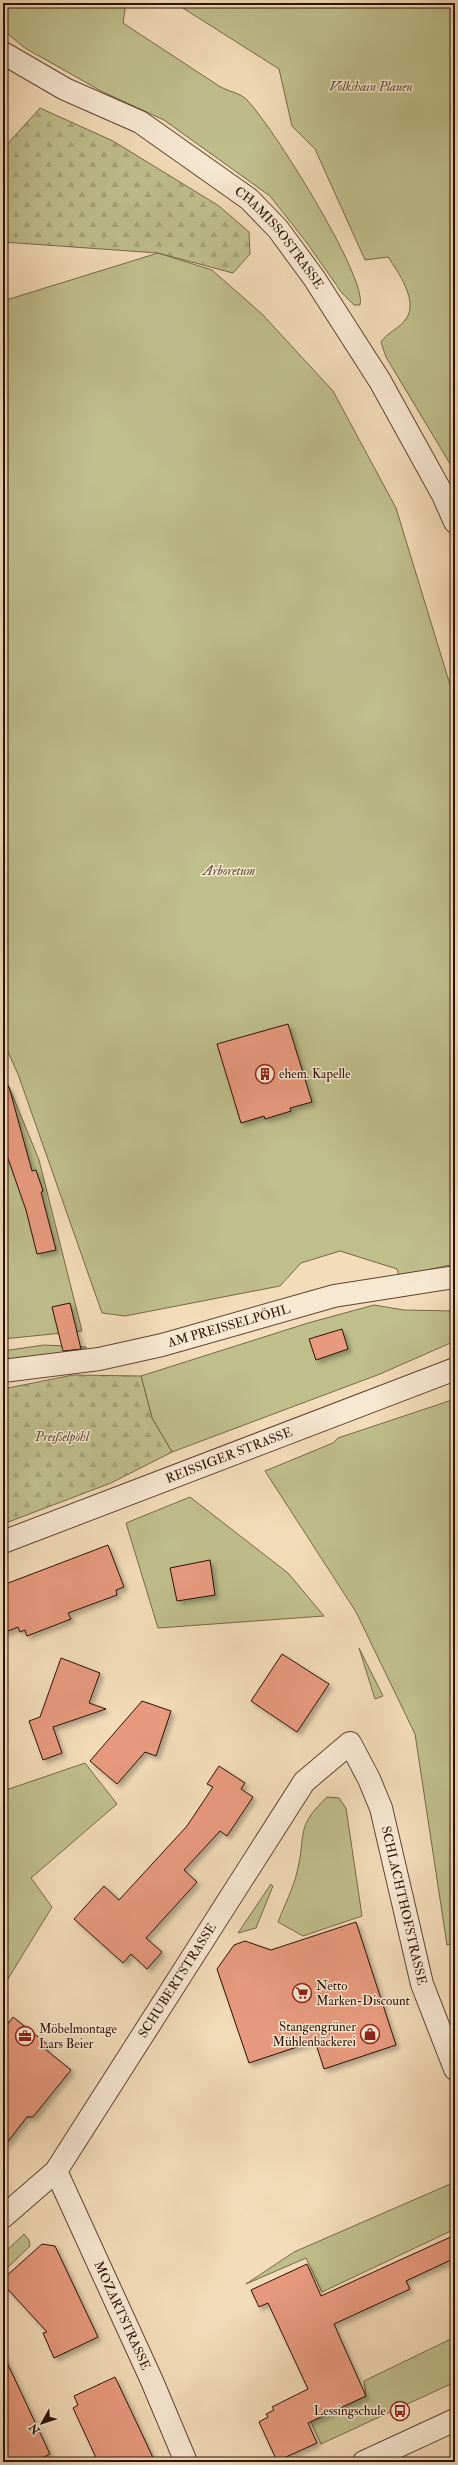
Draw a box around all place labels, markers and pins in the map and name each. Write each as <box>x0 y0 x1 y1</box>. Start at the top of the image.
building icon: ehem. Kapelle <box>254 1063 276 1085</box>
place label: ehem. Kapelle <box>279 1066 351 1083</box>
place label: Netto Marken-Discount <box>316 1978 410 2009</box>
supermarket icon: Netto Marken-Discount <box>291 1982 313 2004</box>
place label: Stangengrüner Mühlenbäckerei <box>273 2019 357 2050</box>
place label: Möbelmontage Lars Beier <box>39 2021 118 2052</box>
shop icon: Stangengrüner Mühlenbäckerei <box>359 2023 381 2045</box>
office icon: Möbelmontage Lars Beier <box>14 2025 36 2047</box>
bus stop icon: Lessingschule <box>389 2400 411 2422</box>
place label: Lessingschule <box>314 2403 387 2419</box>

